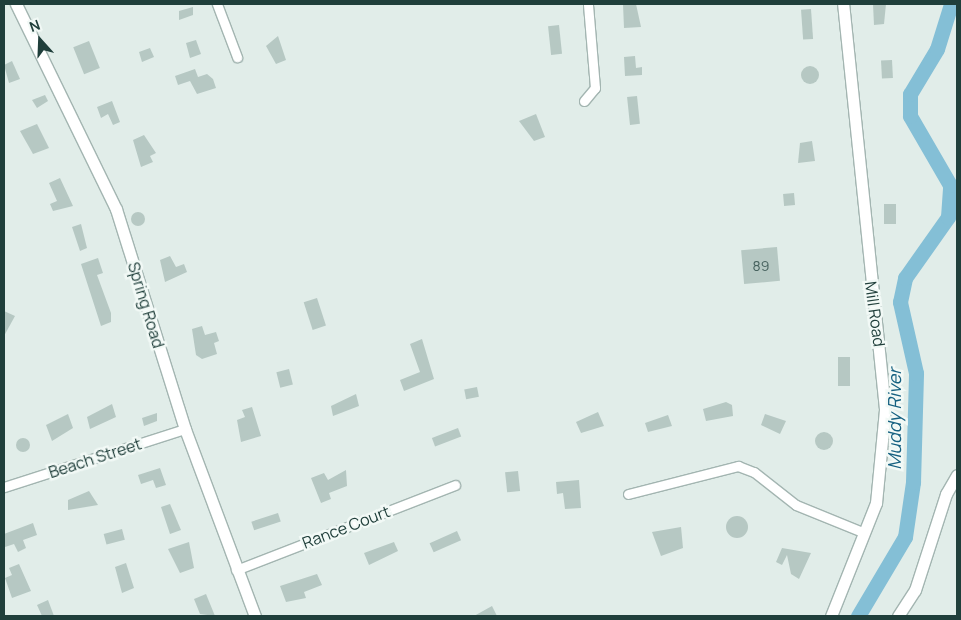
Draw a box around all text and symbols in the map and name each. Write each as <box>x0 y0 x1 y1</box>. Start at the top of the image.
north arrow <box>15 15 65 65</box>
text: N <box>27 15 43 36</box>
house number: 89 <box>753 258 769 274</box>
street label: Spring Road <box>124 260 168 350</box>
street label: Mill Road <box>861 280 889 348</box>
water label: Muddy River <box>883 368 905 470</box>
street label: Beach Street <box>46 434 144 482</box>
street label: Rance Court <box>300 502 392 552</box>

